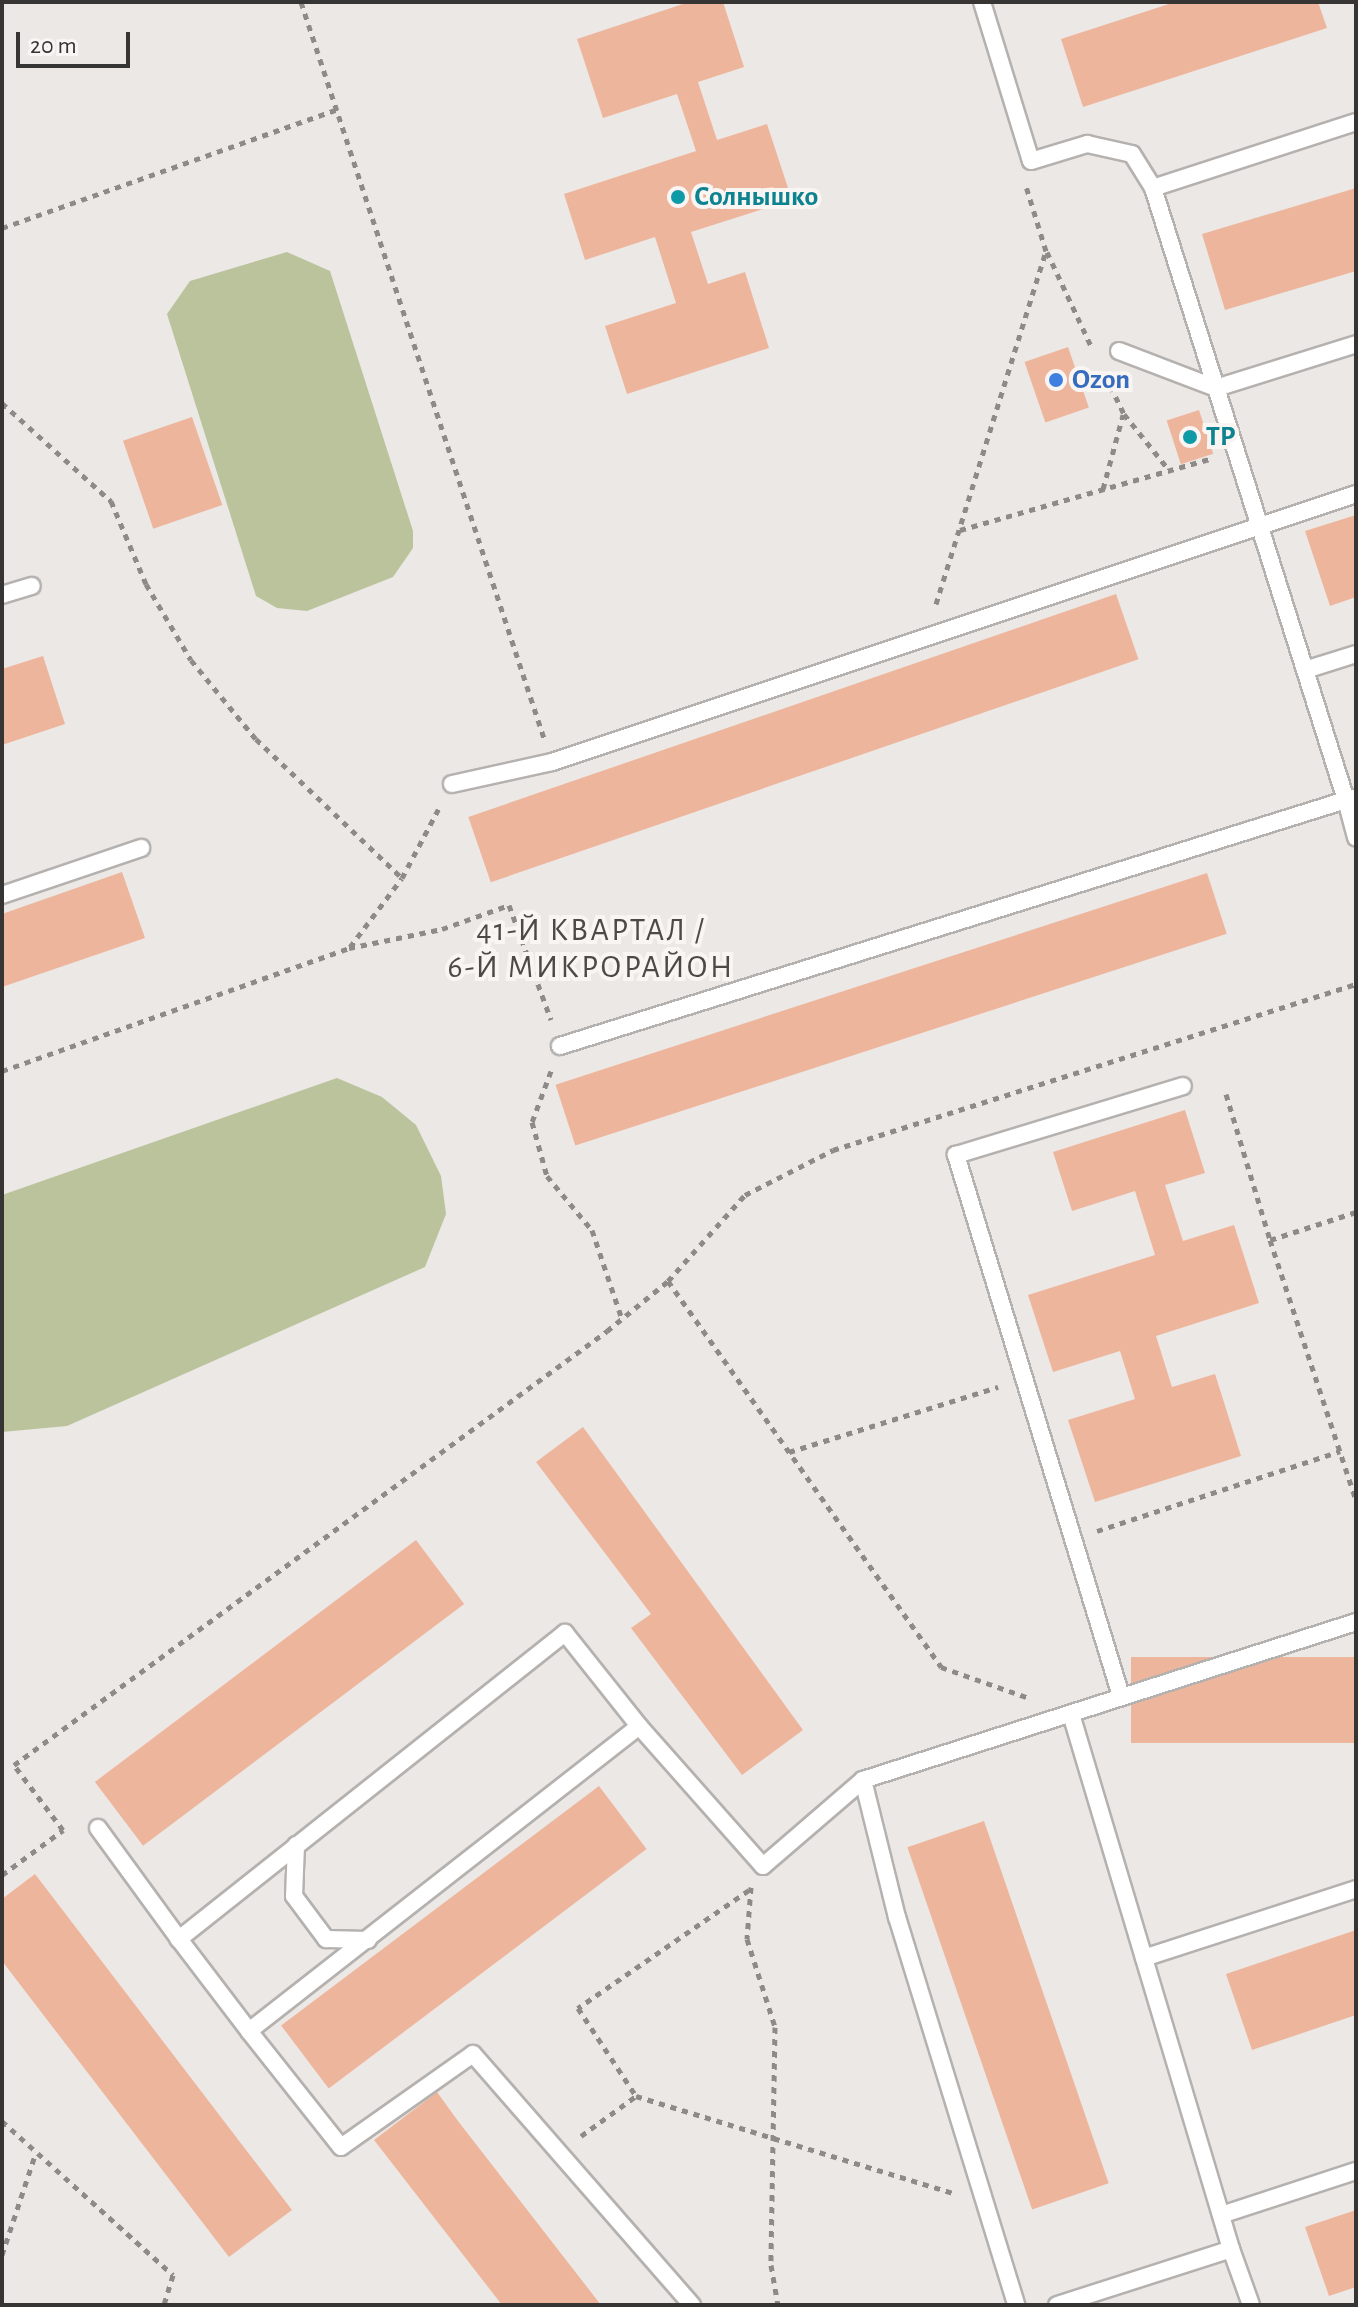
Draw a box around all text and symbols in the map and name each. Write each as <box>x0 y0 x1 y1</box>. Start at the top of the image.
scale bar <box>20 16 134 66</box>
text: 20 m <box>30 34 77 58</box>
place label: Солнышко <box>694 180 818 214</box>
marker: Солнышко <box>669 188 687 206</box>
place label: Ozon <box>1072 363 1130 397</box>
marker: Ozon <box>1047 371 1065 389</box>
place label: ТР <box>1206 420 1236 454</box>
marker: ТР <box>1181 428 1199 446</box>
district label: 41-Й КВАРТАЛ / 6-Й МИКРОРАЙОН <box>448 912 734 987</box>

